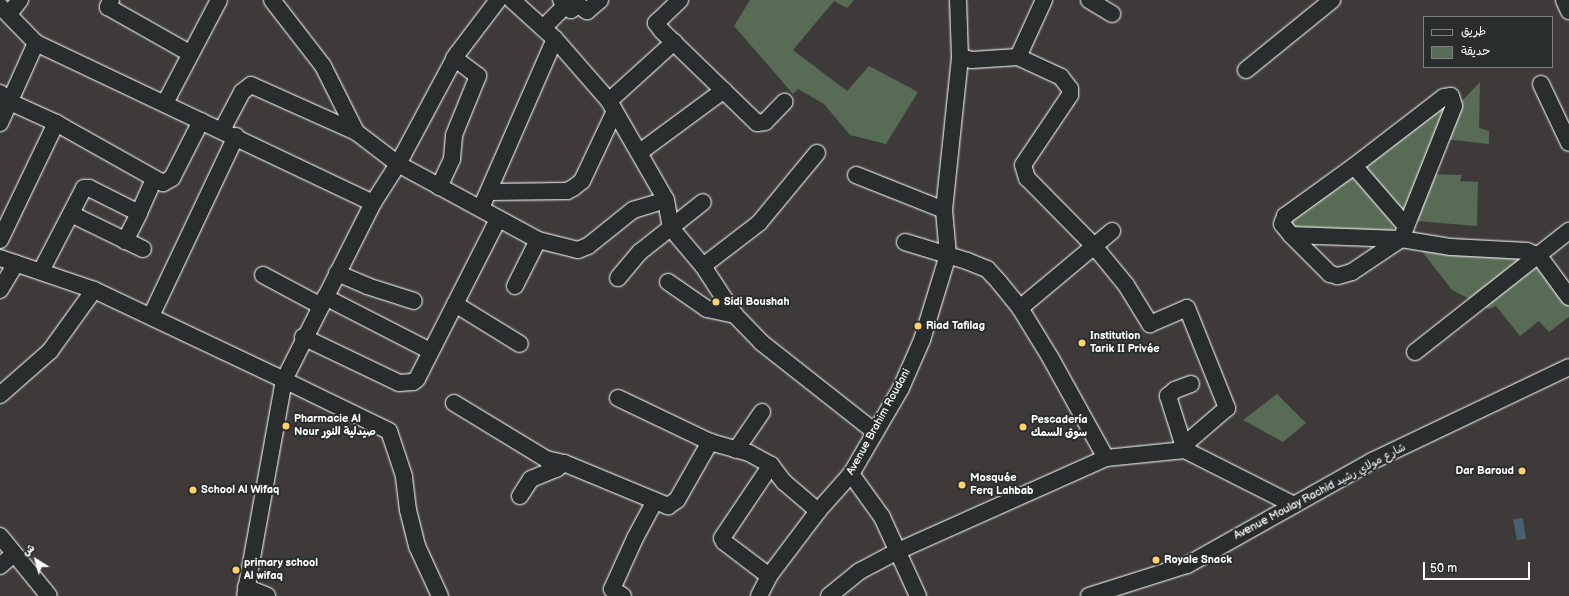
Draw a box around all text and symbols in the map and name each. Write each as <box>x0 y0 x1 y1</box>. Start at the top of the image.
legend <box>1423 16 1553 68</box>
text: طريق <box>1461 24 1486 39</box>
text: حديقة <box>1461 44 1490 59</box>
place label: Sidi Boushah <box>724 295 789 309</box>
marker: Sidi Boushah <box>711 297 721 307</box>
place label: Riad Tafilag <box>926 319 985 333</box>
marker: Riad Tafilag <box>913 321 923 331</box>
place label: Institution Tarik II Privée <box>1090 330 1159 356</box>
marker: Institution Tarik II Privée <box>1077 338 1087 348</box>
street label: Avenue Brahim Roudani <box>844 367 914 477</box>
place label: Pharmacie Al Nour صيدلية النور <box>294 413 376 439</box>
place label: Pescadería سوق السمك <box>1031 414 1088 440</box>
marker: Pharmacie Al Nour صيدلية النور <box>281 421 291 431</box>
marker: Pescadería سوق السمك <box>1018 422 1028 432</box>
street label: Avenue Moulay Rachid شارع مولاي رشيد <box>1231 441 1409 543</box>
place label: Dar Baroud <box>1456 464 1514 478</box>
marker: Dar Baroud <box>1517 466 1527 476</box>
place label: Mosquée Ferq Lahbab <box>970 472 1033 498</box>
marker: Mosquée Ferq Lahbab <box>957 480 967 490</box>
place label: School Al Wifaq <box>201 483 279 497</box>
marker: School Al Wifaq <box>188 485 198 495</box>
north arrow <box>16 540 56 580</box>
text: ش <box>20 541 37 559</box>
place label: Royale Snack <box>1164 553 1232 567</box>
scale bar <box>1425 554 1532 580</box>
marker: Royale Snack <box>1151 555 1161 565</box>
place label: primary school Al wifaq <box>244 557 318 583</box>
text: 50 m <box>1430 561 1457 576</box>
marker: primary school Al wifaq <box>231 565 241 575</box>

